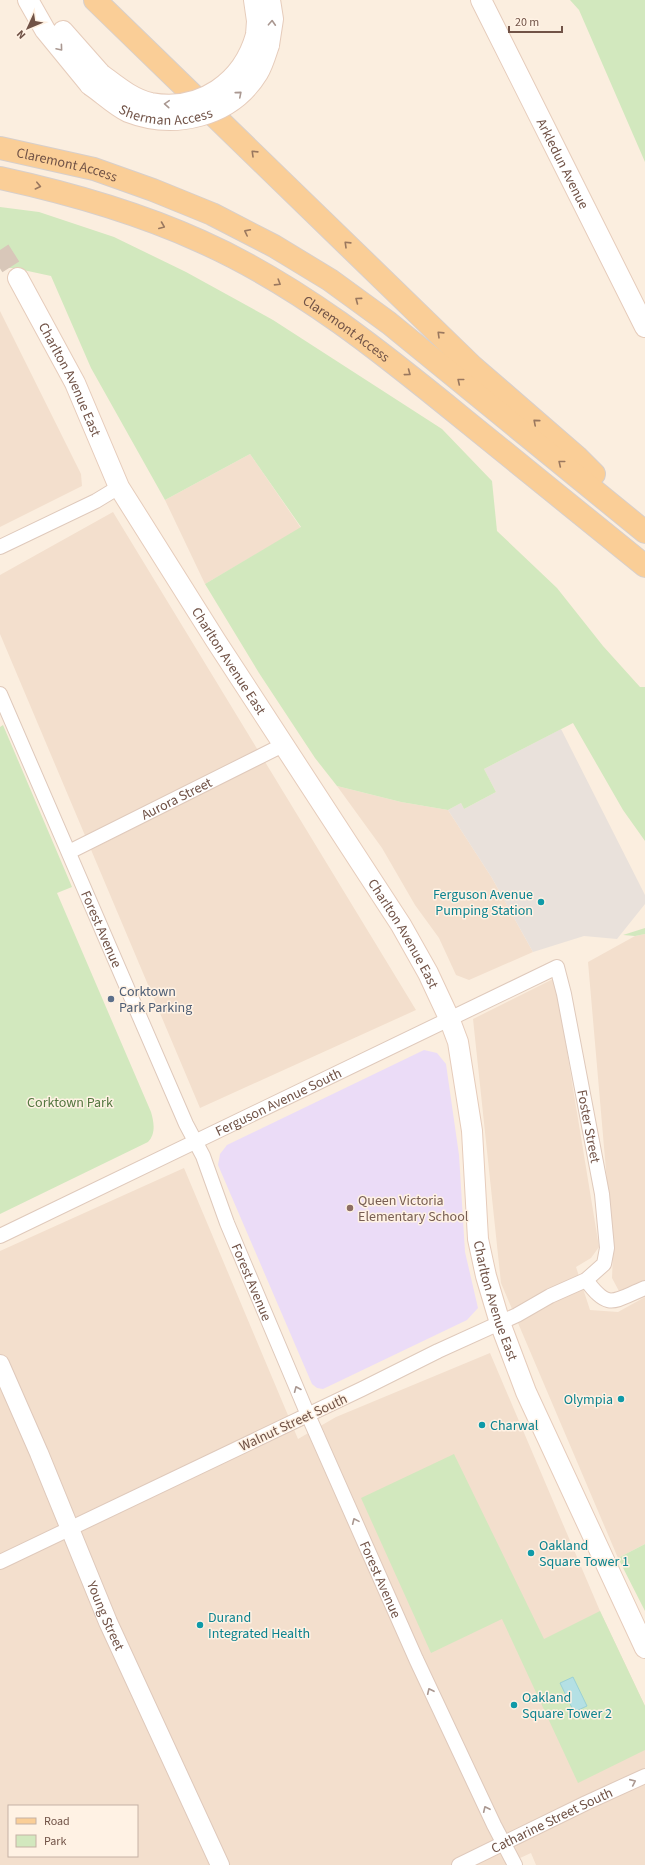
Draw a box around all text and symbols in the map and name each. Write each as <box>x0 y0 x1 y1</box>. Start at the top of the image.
north arrow <box>8 8 48 48</box>
scale bar <box>509 8 562 34</box>
text: 20 m <box>515 14 539 31</box>
one-way arrow <box>268 19 276 25</box>
text: N <box>13 27 29 42</box>
one-way arrow <box>55 44 62 51</box>
one-way arrow <box>234 92 242 99</box>
one-way arrow <box>164 99 170 108</box>
street label: Sherman Access <box>115 100 216 131</box>
street label: Arkledun Avenue <box>531 115 593 213</box>
street label: Claremont Access <box>15 143 120 188</box>
one-way arrow <box>251 150 259 158</box>
one-way arrow <box>35 182 41 190</box>
one-way arrow <box>158 221 165 229</box>
one-way arrow <box>244 229 252 237</box>
one-way arrow <box>344 241 352 248</box>
one-way arrow <box>274 278 281 286</box>
street label: Claremont Access <box>298 291 394 367</box>
one-way arrow <box>355 297 362 305</box>
street label: Charlton Avenue East <box>33 319 106 440</box>
one-way arrow <box>437 332 445 339</box>
one-way arrow <box>403 369 410 376</box>
one-way arrow <box>457 379 464 386</box>
one-way arrow <box>534 419 541 426</box>
one-way arrow <box>558 461 565 468</box>
street label: Charlton Avenue East <box>186 603 271 719</box>
street label: Aurora Street <box>138 773 216 825</box>
street label: Charlton Avenue East <box>363 875 443 992</box>
place label: Ferguson Avenue Pumping Station <box>433 885 533 921</box>
street label: Forest Avenue <box>75 888 126 971</box>
marker: Ferguson Avenue Pumping Station <box>536 897 546 907</box>
place label: Corktown Park Parking <box>119 982 192 1018</box>
marker: Corktown Park Parking <box>106 994 116 1004</box>
street label: Ferguson Avenue South <box>212 1063 345 1142</box>
street label: Foster Street <box>571 1088 605 1165</box>
park label: Corktown Park <box>27 1093 113 1113</box>
place label: Queen Victoria Elementary School <box>358 1191 469 1227</box>
marker: Queen Victoria Elementary School <box>345 1203 355 1213</box>
street label: Charlton Avenue East <box>468 1239 522 1364</box>
street label: Forest Avenue <box>226 1241 276 1324</box>
one-way arrow <box>293 1386 301 1393</box>
street label: Walnut Street South <box>236 1389 351 1457</box>
place label: Olympia <box>564 1390 613 1410</box>
marker: Olympia <box>616 1394 626 1404</box>
place label: Charwal <box>490 1416 539 1436</box>
marker: Charwal <box>477 1420 487 1430</box>
one-way arrow <box>352 1518 360 1525</box>
place label: Oakland Square Tower 1 <box>539 1536 629 1572</box>
street label: Forest Avenue <box>354 1538 406 1621</box>
marker: Oakland Square Tower 1 <box>526 1548 536 1558</box>
street label: Young Street <box>81 1577 129 1654</box>
place label: Durand Integrated Health <box>208 1608 310 1644</box>
marker: Durand Integrated Health <box>195 1620 205 1630</box>
one-way arrow <box>427 1688 435 1695</box>
place label: Oakland Square Tower 2 <box>522 1688 612 1724</box>
marker: Oakland Square Tower 2 <box>509 1700 519 1710</box>
one-way arrow <box>629 1779 636 1787</box>
street label: Catharine Street South <box>488 1783 616 1859</box>
legend <box>8 1805 138 1857</box>
one-way arrow <box>483 1805 491 1813</box>
text: Road <box>44 1813 70 1830</box>
text: Park <box>44 1833 66 1850</box>

